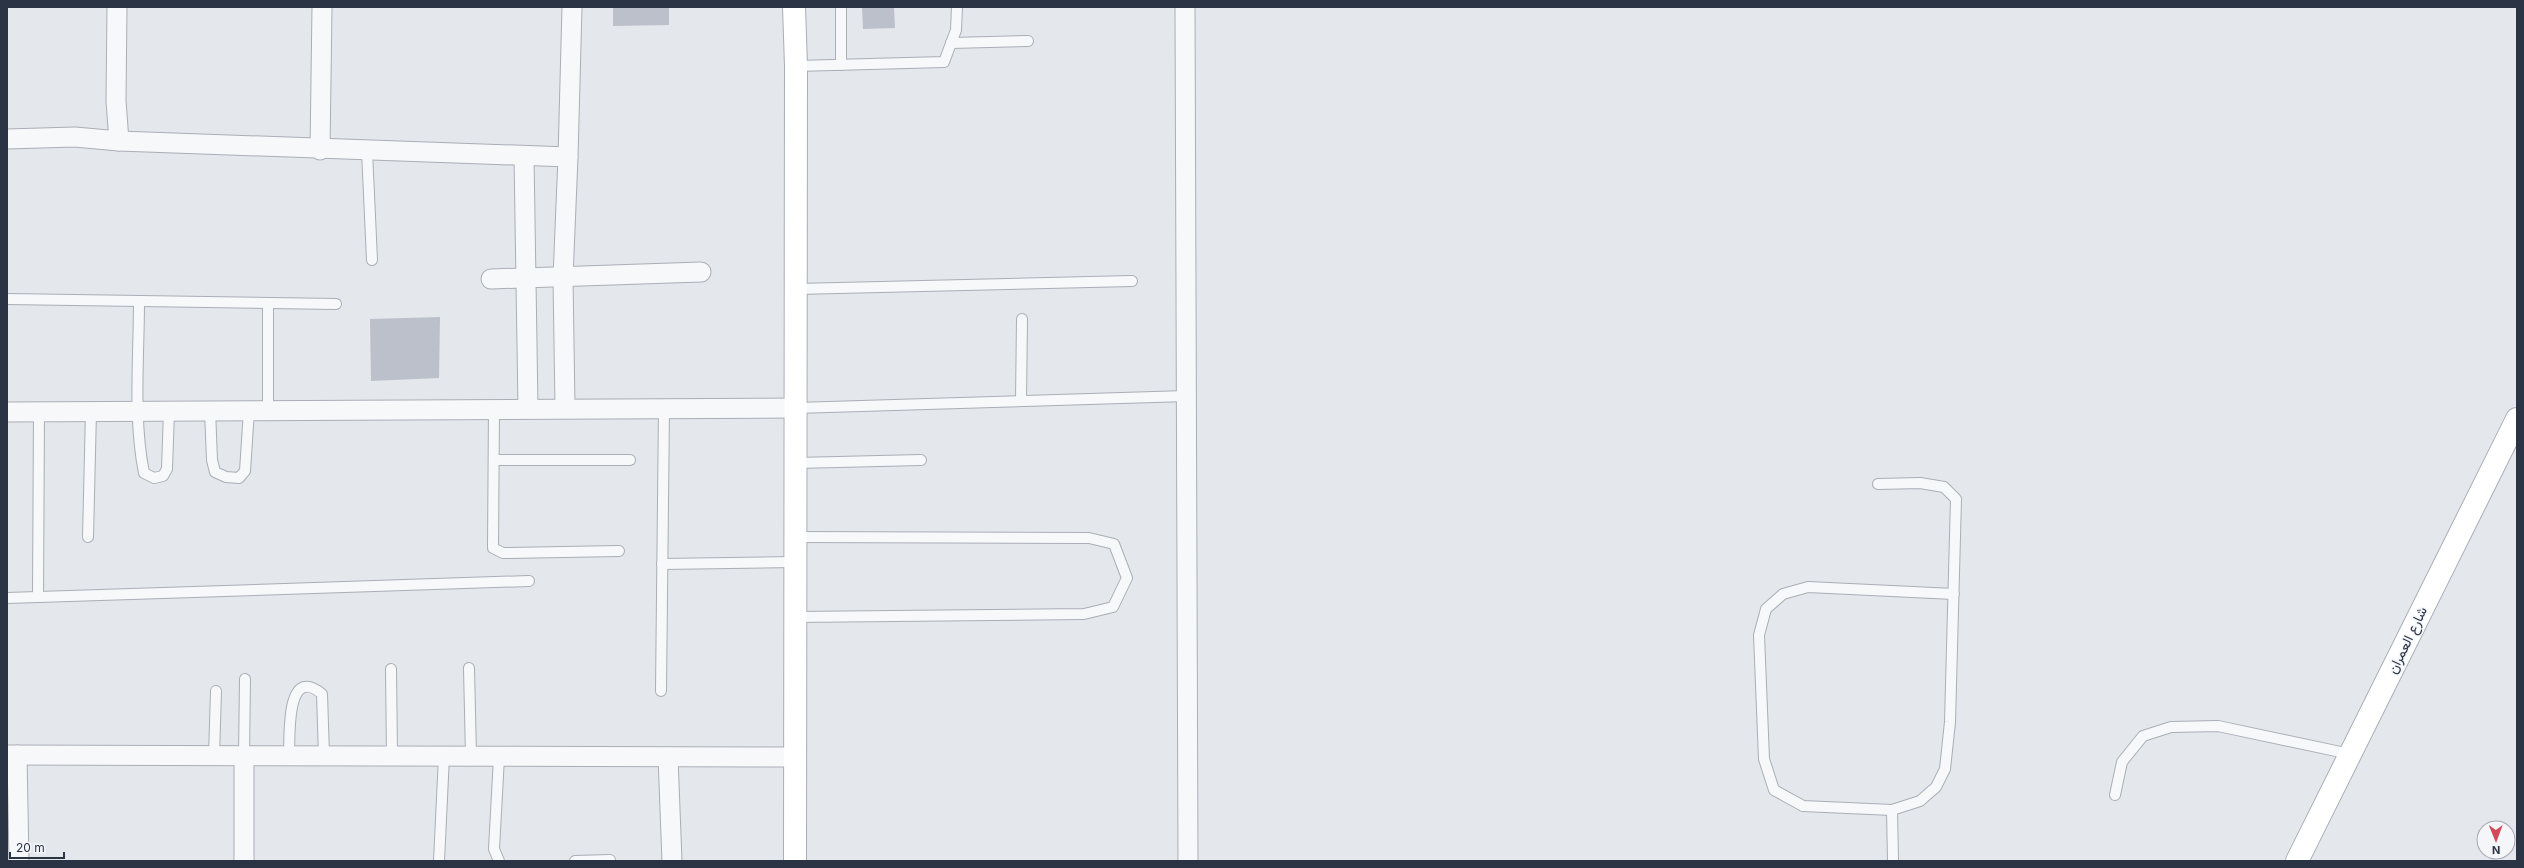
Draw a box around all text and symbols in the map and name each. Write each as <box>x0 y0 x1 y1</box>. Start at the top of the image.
street label: شارع العمران <box>2383 603 2433 677</box>
north arrow <box>2476 820 2516 860</box>
scale bar <box>10 834 64 860</box>
text: 20 m <box>16 840 45 855</box>
text: N <box>2492 843 2500 857</box>

